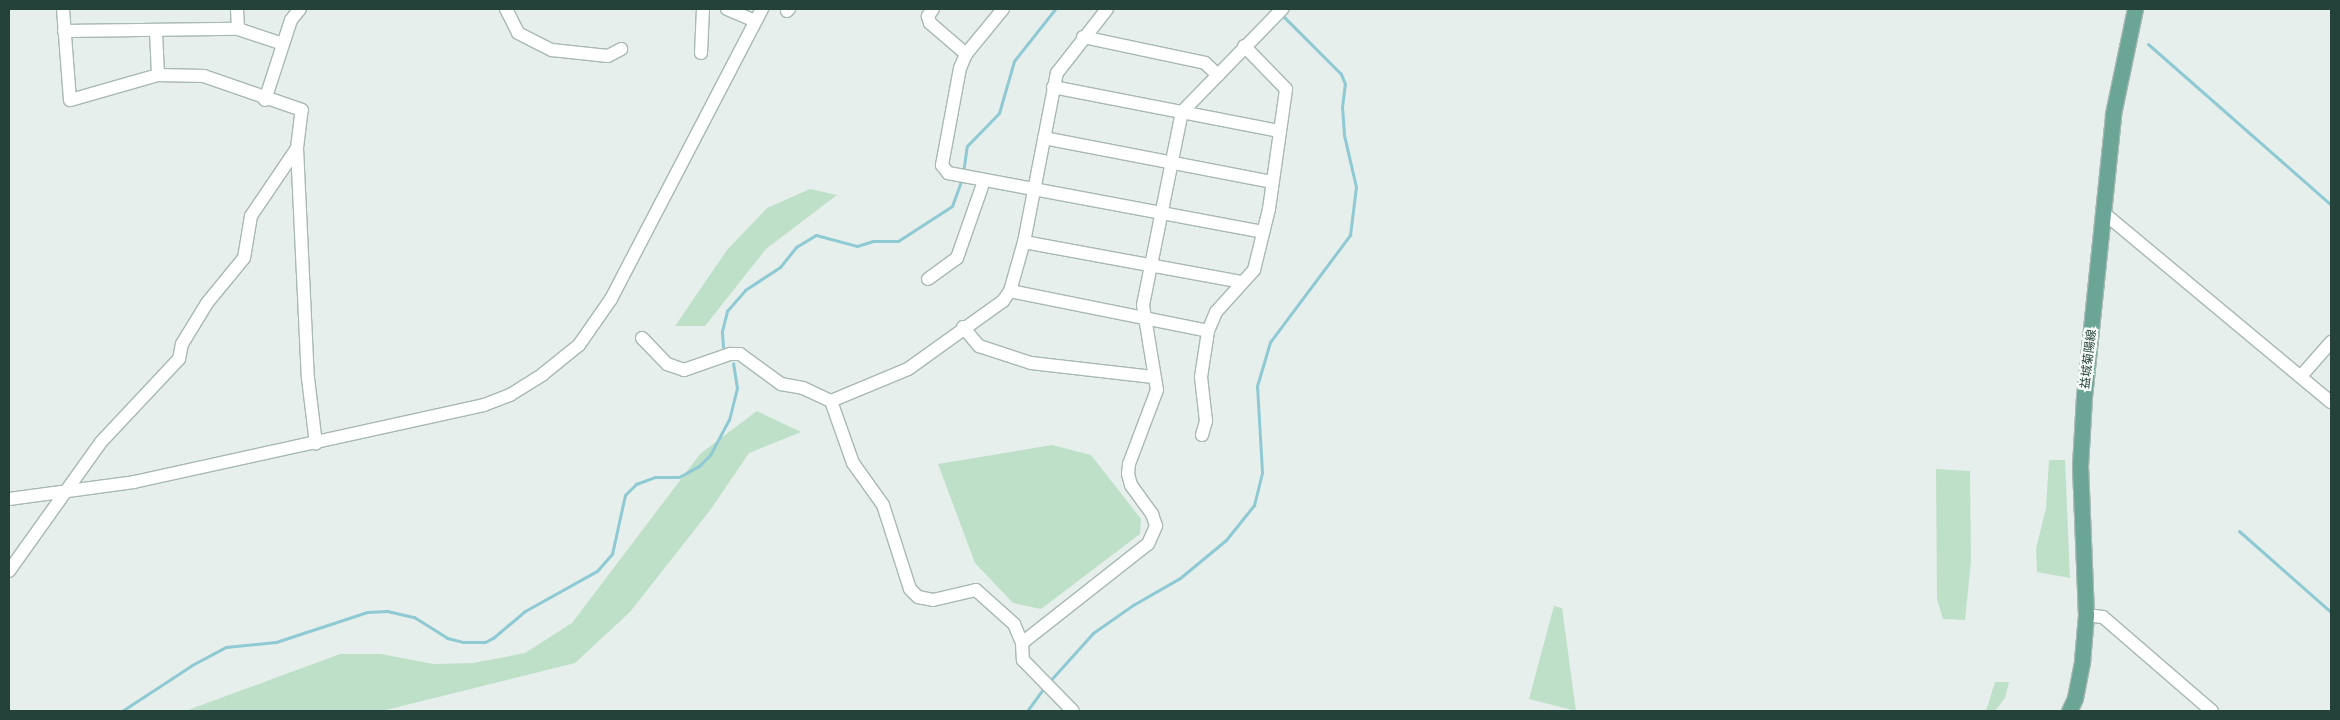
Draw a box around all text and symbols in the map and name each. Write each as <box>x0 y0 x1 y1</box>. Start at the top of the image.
street label: 益城菊陽線 <box>2077 328 2099 390</box>

